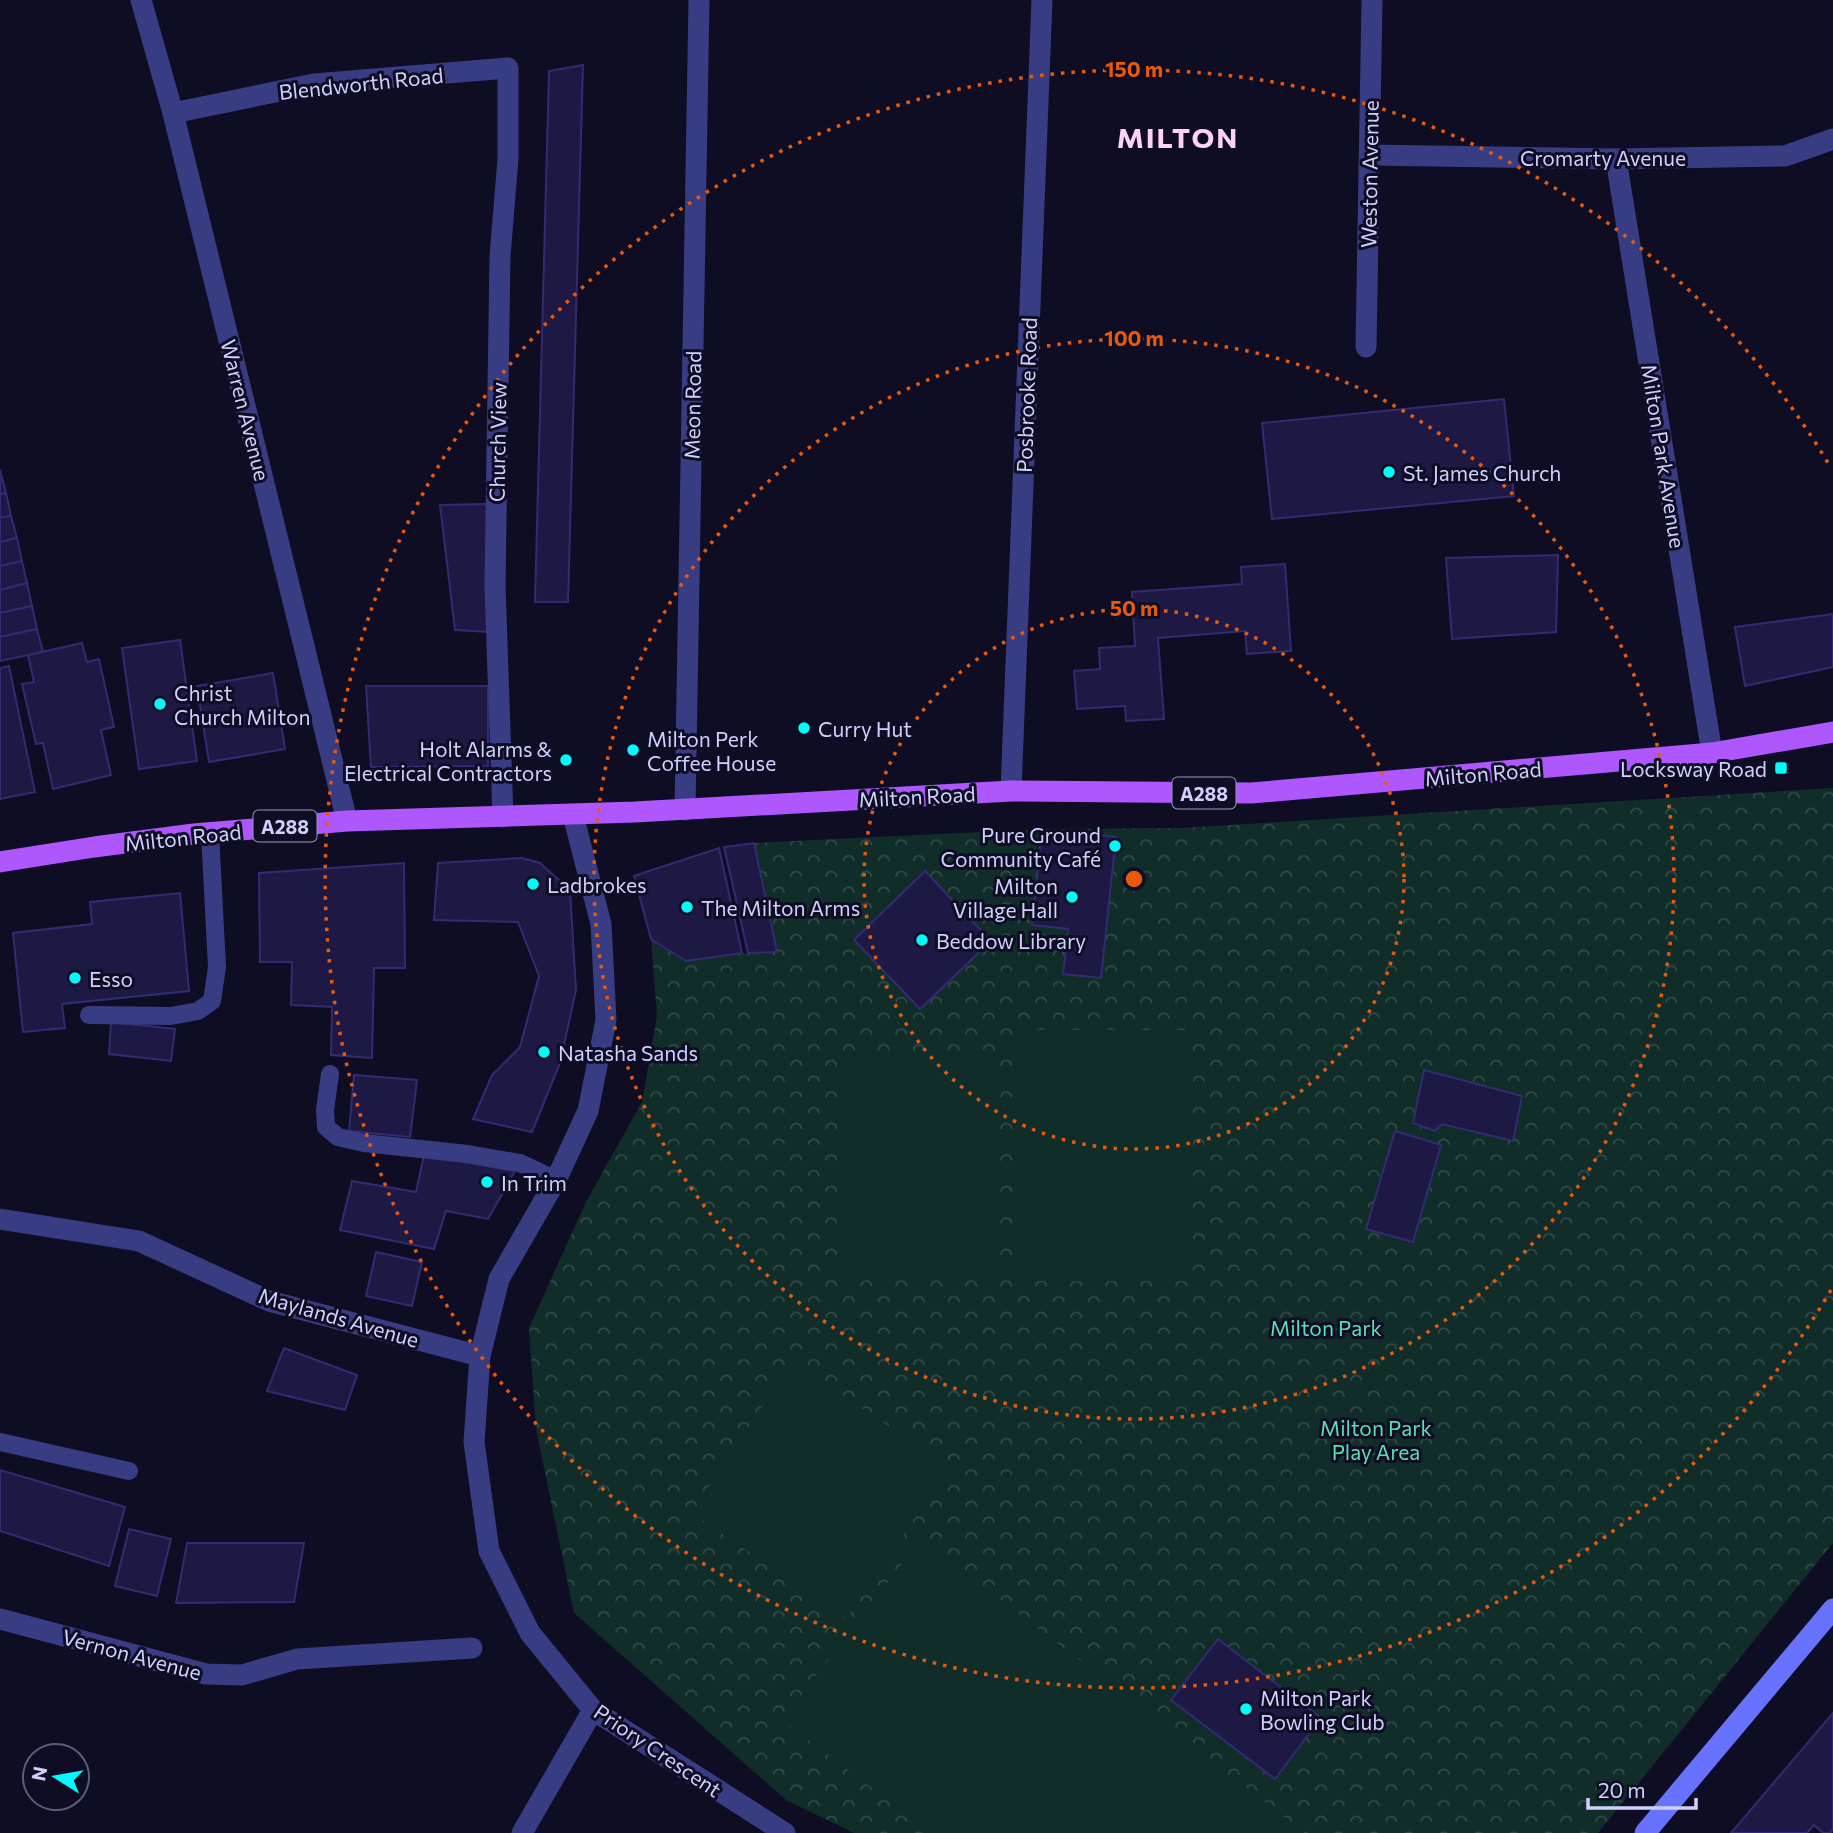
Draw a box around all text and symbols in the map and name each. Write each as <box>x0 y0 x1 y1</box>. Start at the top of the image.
text: 150 m <box>1105 56 1163 81</box>
street label: Blendworth Road <box>278 62 444 104</box>
street label: Weston Avenue <box>1355 100 1383 248</box>
district label: MILTON <box>1117 120 1239 154</box>
street label: Cromarty Avenue <box>1520 145 1686 170</box>
street label: Posbrooke Road <box>1011 317 1041 473</box>
text: 100 m <box>1104 325 1164 350</box>
street label: Warren Avenue <box>216 337 276 483</box>
street label: Meon Road <box>679 350 705 460</box>
street label: Milton Park Avenue <box>1637 362 1691 550</box>
street label: Church View <box>483 382 511 502</box>
place label: St. James Church <box>1403 460 1561 485</box>
marker: St. James Church <box>1381 464 1397 480</box>
text: 50 m <box>1110 595 1158 620</box>
place label: Christ Church Milton <box>174 680 311 729</box>
marker: Christ Church Milton <box>152 696 168 712</box>
place label: Curry Hut <box>818 716 912 741</box>
marker: Curry Hut <box>796 720 812 736</box>
place label: Milton Perk Coffee House <box>647 726 776 775</box>
place label: Holt Alarms & Electrical Contractors <box>344 736 553 785</box>
marker: Milton Perk Coffee House <box>625 742 641 758</box>
marker: Holt Alarms & Electrical Contractors <box>558 752 574 768</box>
street label: Milton Road <box>1424 755 1542 791</box>
place label: Locksway Road <box>1620 756 1767 781</box>
marker: Locksway Road <box>1773 760 1789 776</box>
road number: A288 <box>1172 778 1236 808</box>
street label: Milton Road <box>858 780 976 812</box>
road number: A288 <box>254 810 316 842</box>
street label: Milton Road <box>124 818 242 856</box>
place label: Pure Ground Community Café <box>941 822 1101 871</box>
marker: Pure Ground Community Café <box>1107 838 1123 854</box>
centre of rings <box>1122 867 1146 891</box>
place label: Ladbrokes <box>547 872 647 897</box>
place label: Milton Village Hall <box>953 873 1058 922</box>
marker: Ladbrokes <box>525 876 541 892</box>
marker: Milton Village Hall <box>1064 889 1080 905</box>
place label: The Milton Arms <box>701 895 860 920</box>
marker: The Milton Arms <box>679 899 695 915</box>
place label: Beddow Library <box>936 928 1086 953</box>
marker: Beddow Library <box>914 932 930 948</box>
place label: Esso <box>89 966 133 991</box>
marker: Esso <box>67 970 83 986</box>
place label: Natasha Sands <box>558 1040 698 1065</box>
marker: Natasha Sands <box>536 1044 552 1060</box>
place label: In Trim <box>501 1170 567 1195</box>
marker: In Trim <box>479 1174 495 1190</box>
street label: Maylands Avenue <box>256 1282 422 1352</box>
park label: Milton Park <box>1270 1315 1382 1340</box>
park label: Milton Park Play Area <box>1320 1415 1432 1464</box>
street label: Vernon Avenue <box>60 1623 204 1685</box>
place label: Milton Park Bowling Club <box>1260 1685 1385 1734</box>
street label: Priory Crescent <box>590 1698 726 1802</box>
marker: Milton Park Bowling Club <box>1238 1701 1254 1717</box>
north arrow <box>21 1742 91 1812</box>
text: N <box>26 1764 51 1783</box>
scale bar <box>1588 1766 1696 1810</box>
text: 20 m <box>1598 1777 1646 1802</box>

